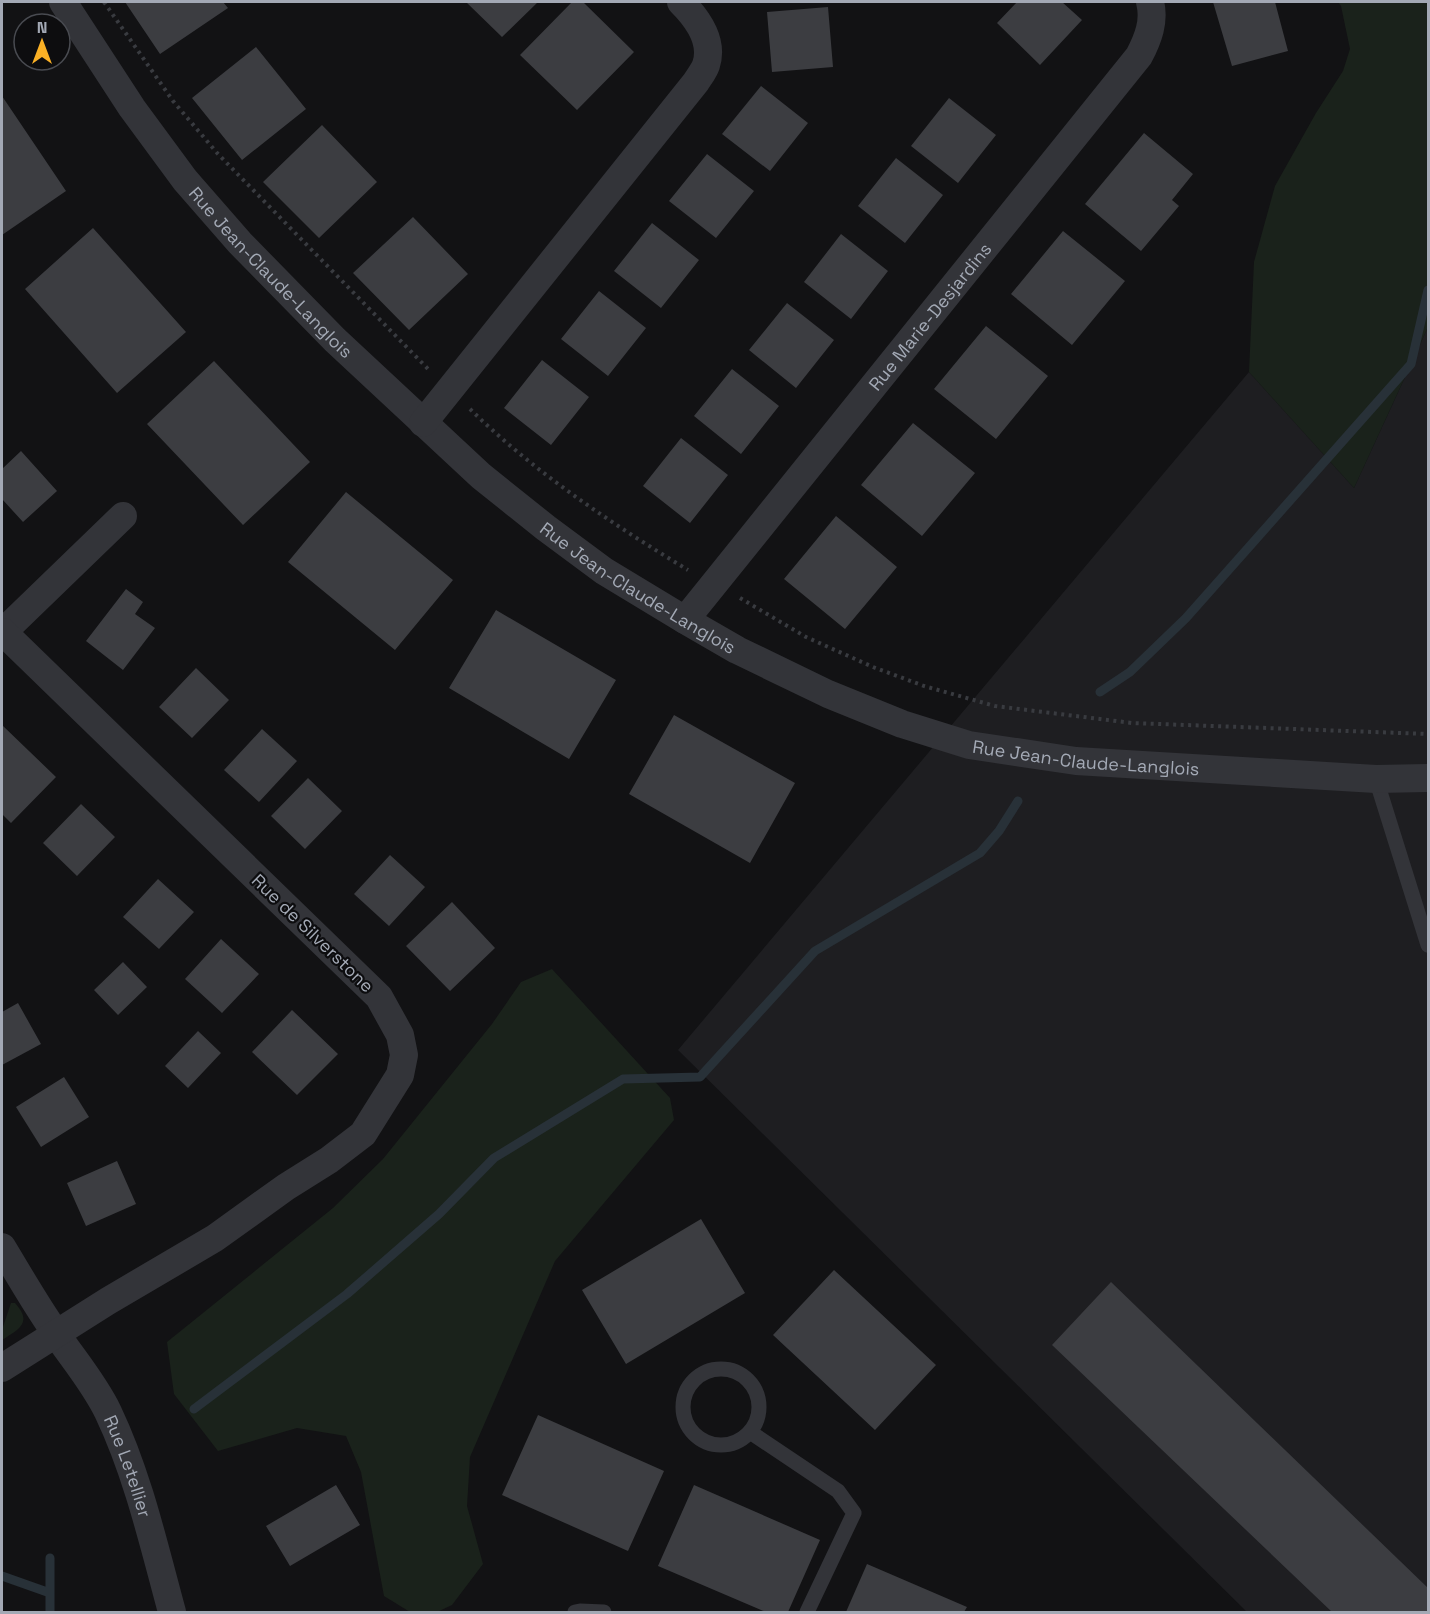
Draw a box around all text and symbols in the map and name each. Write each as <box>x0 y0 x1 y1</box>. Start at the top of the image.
north arrow <box>12 12 72 72</box>
text: N <box>37 17 47 38</box>
street label: Rue Jean-Claude-Langlois <box>184 182 358 363</box>
street label: Rue Marie-Desjardins <box>863 237 996 395</box>
street label: Rue Jean-Claude-Langlois <box>536 516 740 658</box>
street label: Rue Jean-Claude-Langlois <box>971 734 1200 780</box>
street label: Rue de Silverstone <box>247 869 379 997</box>
street label: Rue Letellier <box>99 1411 157 1520</box>

